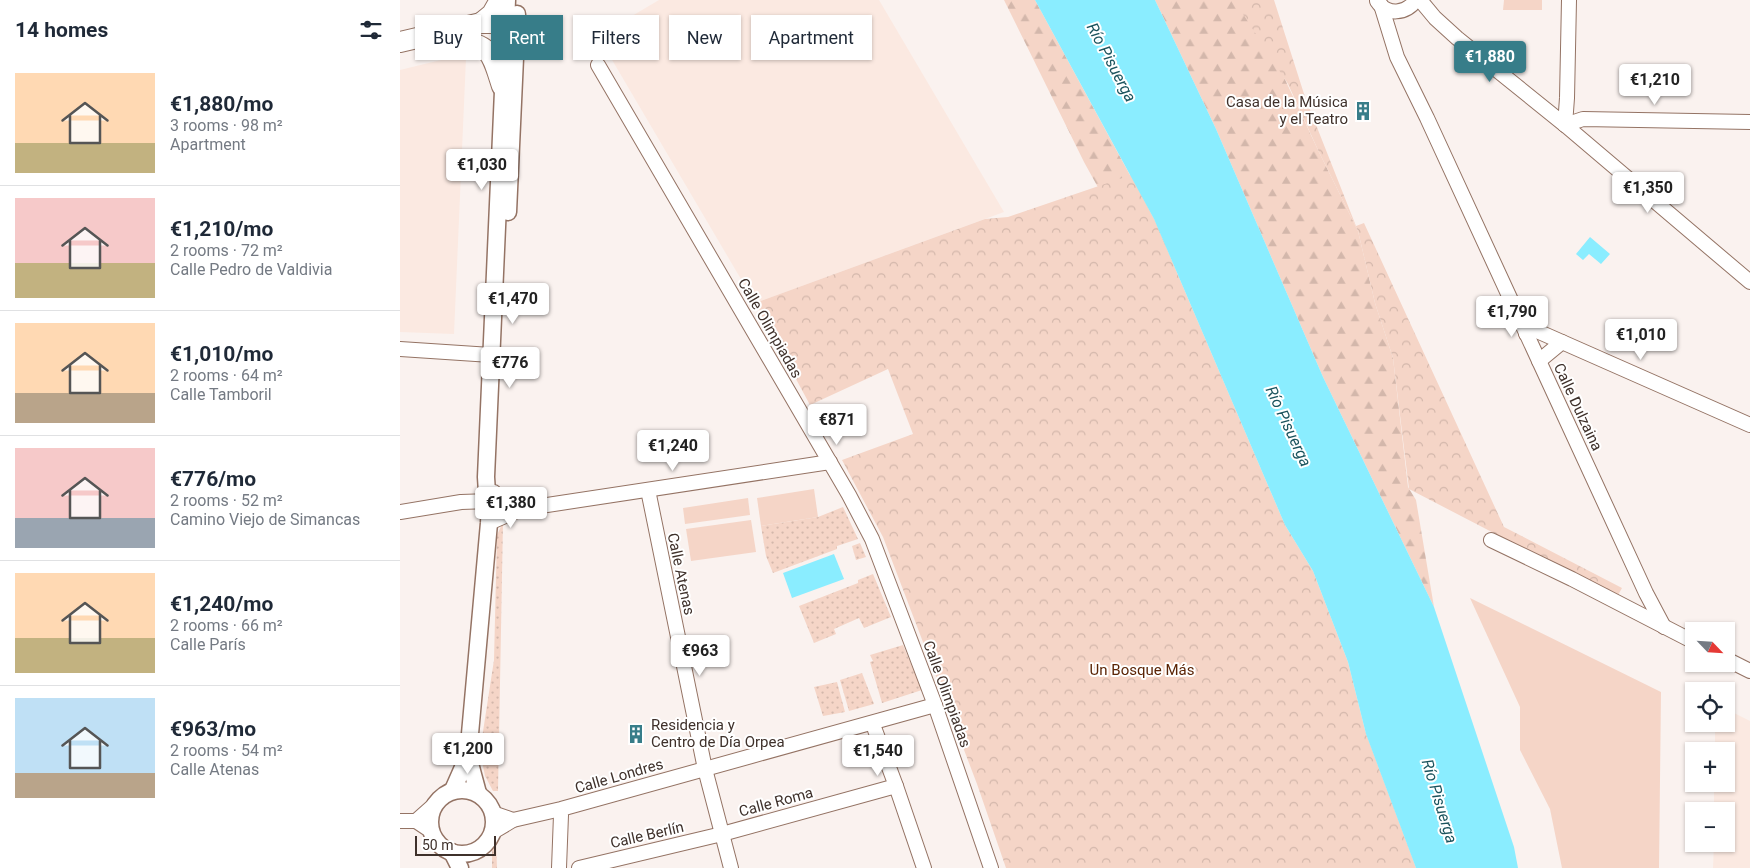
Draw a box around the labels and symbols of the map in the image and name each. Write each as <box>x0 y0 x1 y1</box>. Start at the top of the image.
water label: Río Pisuerga <box>1083 19 1140 105</box>
pin: €1,880 <box>1449 41 1531 83</box>
pin: €1,210 <box>1614 64 1696 106</box>
place label: Casa de la Música y el Teatro <box>1226 93 1348 128</box>
building icon: Casa de la Música y el Teatro <box>1352 100 1374 122</box>
pin: €1,030 <box>441 148 523 191</box>
pin: €1,350 <box>1607 172 1689 214</box>
street label: Calle Olimpiadas <box>734 275 806 381</box>
pin: €1,470 <box>472 282 554 325</box>
pin: €1,790 <box>1471 296 1553 338</box>
pin: €1,010 <box>1600 318 1682 361</box>
pin: €776 <box>480 346 540 389</box>
street label: Calle Dulzaina <box>1550 360 1606 454</box>
water label: Río Pisuerga <box>1262 383 1316 470</box>
pin: €871 <box>807 404 867 446</box>
pin: €1,240 <box>632 430 714 472</box>
pin: €1,380 <box>470 486 552 529</box>
street label: Calle Atenas <box>664 531 698 617</box>
north arrow <box>1685 622 1735 672</box>
pin: €963 <box>670 634 730 677</box>
street label: Calle Olimpiadas <box>919 638 975 750</box>
park label: Un Bosque Más <box>1090 661 1194 679</box>
place label: Residencia y Centro de Día Orpea <box>651 716 785 751</box>
building icon: Residencia y Centro de Día Orpea <box>625 723 647 745</box>
pin: €1,200 <box>427 732 509 775</box>
pin: €1,540 <box>837 734 919 777</box>
street label: Calle Londres <box>573 755 665 797</box>
water label: Río Pisuerga <box>1418 757 1461 845</box>
street label: Calle Roma <box>737 783 815 821</box>
street label: Calle Berlín <box>608 818 686 852</box>
scale bar <box>415 833 496 856</box>

